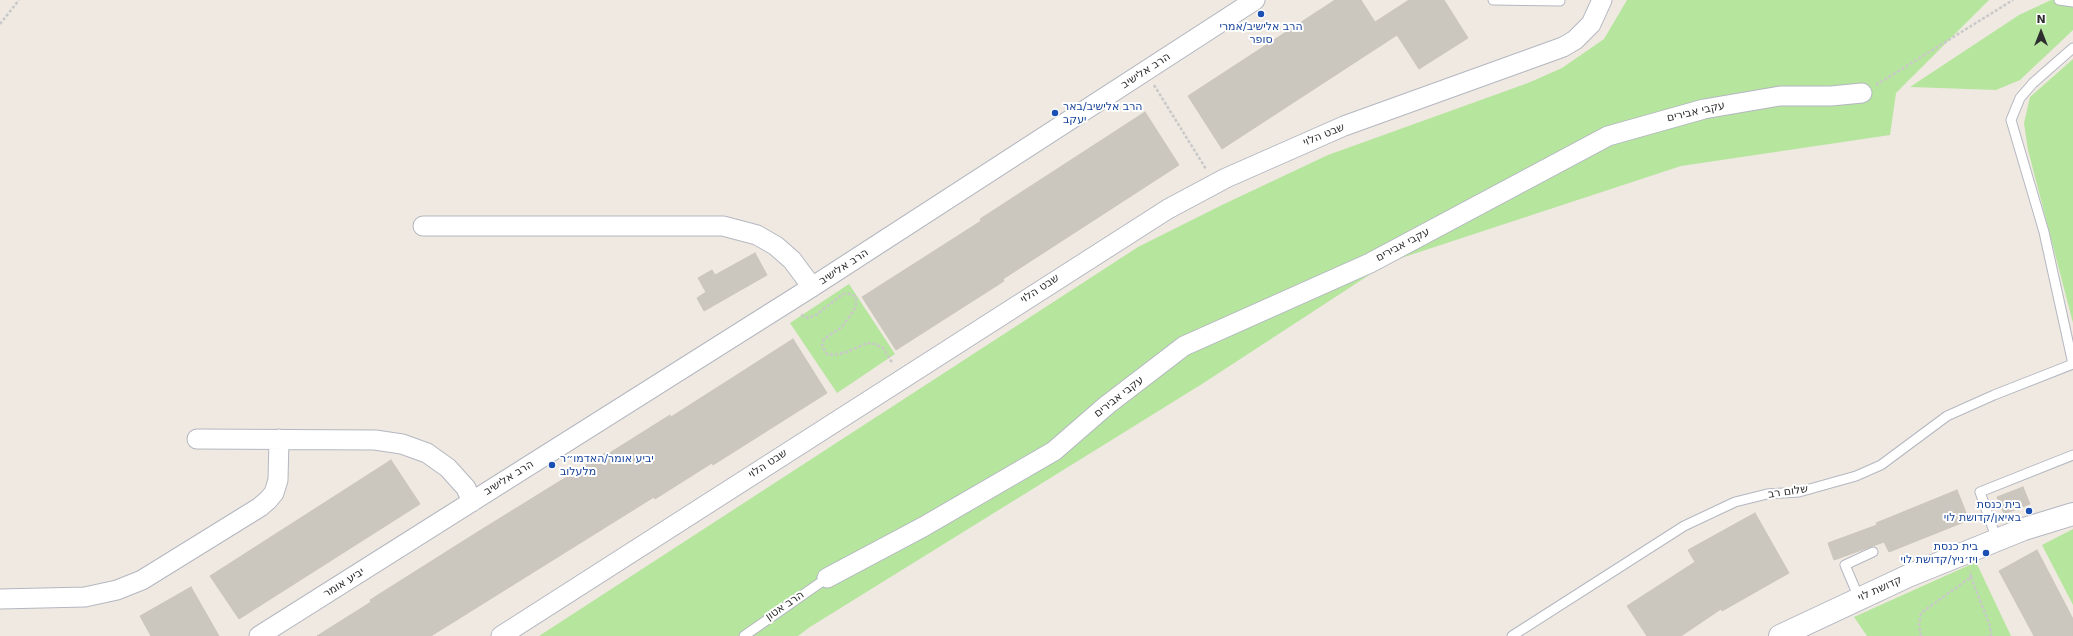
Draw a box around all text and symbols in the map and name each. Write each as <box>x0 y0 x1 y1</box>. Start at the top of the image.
marker: הרב אלישיב/אמרי סופר <box>1256 9 1266 19</box>
north arrow <box>2021 12 2061 52</box>
text: N <box>2036 13 2046 26</box>
place label: הרב אלישיב/אמרי סופר <box>1219 20 1303 46</box>
street label: הרב אלישיב <box>1119 50 1173 92</box>
street label: עקבי אבירים <box>1666 99 1726 125</box>
place label: הרב אלישיב/באר יעקב <box>1063 100 1143 126</box>
marker: הרב אלישיב/באר יעקב <box>1050 108 1060 118</box>
street label: שבט הלוי <box>1301 121 1347 149</box>
street label: עקבי אבירים <box>1374 225 1432 265</box>
street label: הרב אלישיב <box>817 246 871 288</box>
street label: שבט הלוי <box>1018 272 1062 306</box>
street label: עקבי אבירים <box>1092 374 1146 420</box>
street label: שבט הלוי <box>746 447 790 481</box>
place label: יביע אומר/האדמו״ר מלעלוב <box>560 452 654 478</box>
street label: הרב אלישיב <box>482 458 536 498</box>
marker: יביע אומר/האדמו״ר מלעלוב <box>547 460 557 470</box>
street label: שלום רב <box>1767 483 1809 501</box>
place label: בית כנסת באיאן/קדושת לוי <box>1944 498 2021 524</box>
marker: בית כנסת באיאן/קדושת לוי <box>2024 506 2034 516</box>
place label: בית כנסת ויז׳ניץ/קדושת לוי <box>1901 540 1978 566</box>
marker: בית כנסת ויז׳ניץ/קדושת לוי <box>1981 548 1991 558</box>
street label: יביע אומר <box>321 565 367 601</box>
street label: קדושת לוי <box>1856 573 1904 605</box>
street label: הרב אטון <box>763 588 807 624</box>

